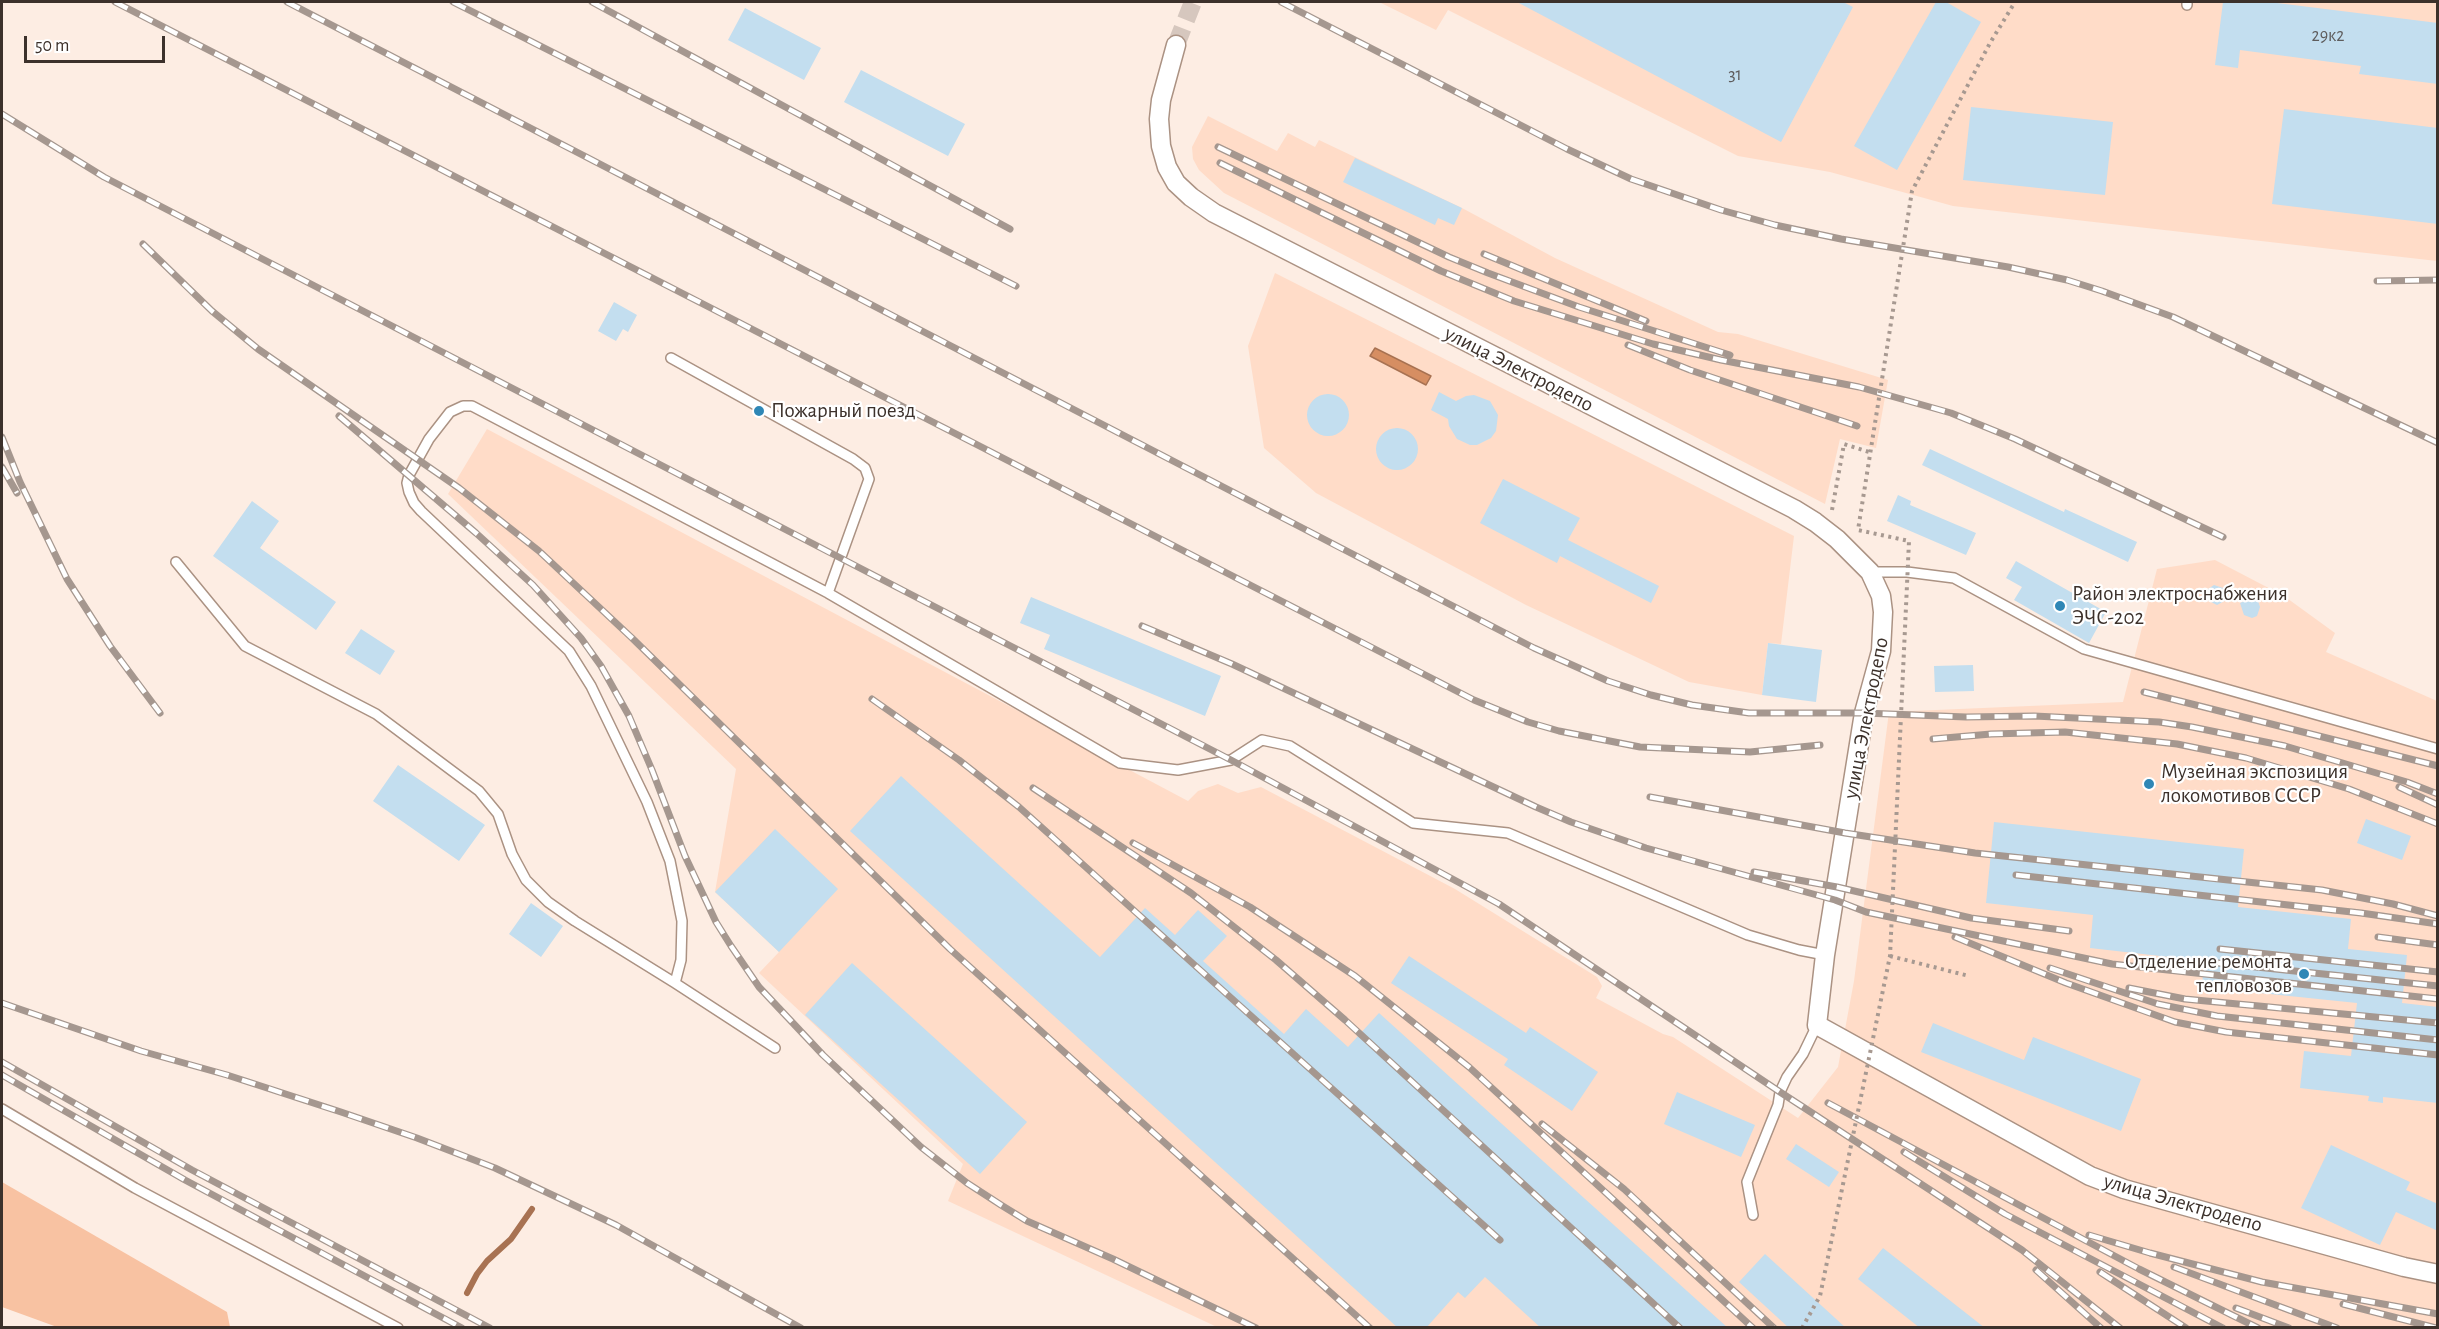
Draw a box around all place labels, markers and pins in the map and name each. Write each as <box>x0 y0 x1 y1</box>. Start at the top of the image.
place label: Пожарный поезд <box>771 398 916 424</box>
marker: Пожарный поезд <box>752 404 766 418</box>
place label: Район электроснабжения ЭЧС-202 <box>2072 581 2288 631</box>
marker: Район электроснабжения ЭЧС-202 <box>2053 599 2067 613</box>
place label: Музейная экспозиция локомотивов СССР <box>2161 759 2348 809</box>
marker: Музейная экспозиция локомотивов СССР <box>2142 777 2156 791</box>
place label: Отделение ремонта тепловозов <box>2125 949 2292 999</box>
marker: Отделение ремонта тепловозов <box>2297 967 2311 981</box>

